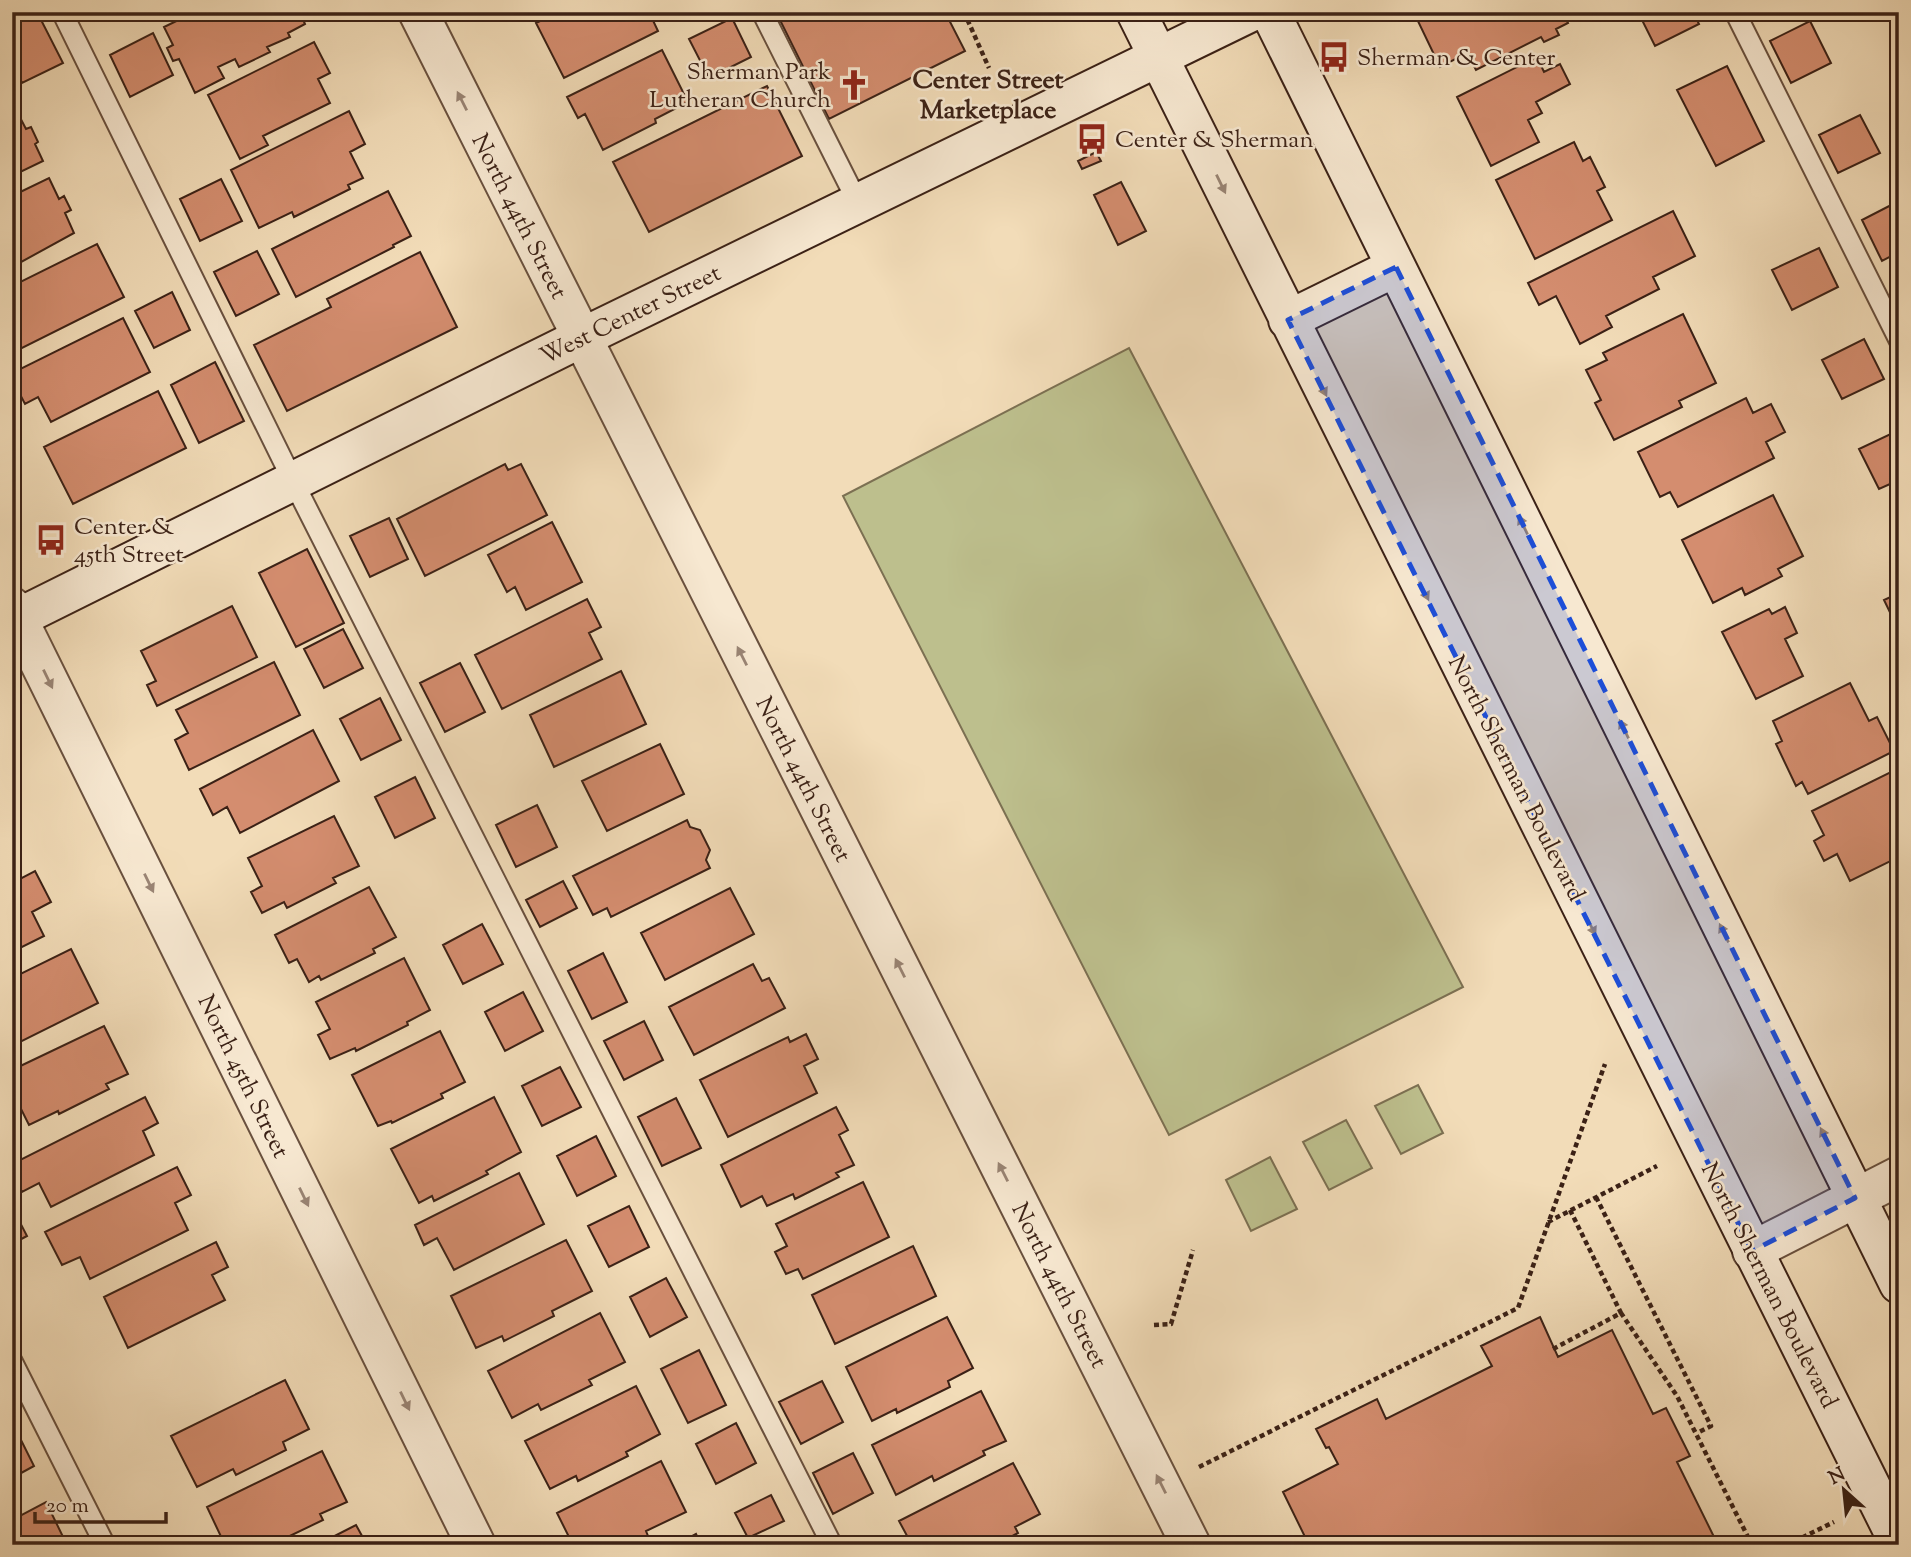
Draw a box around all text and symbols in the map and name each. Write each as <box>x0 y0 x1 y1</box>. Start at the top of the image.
bus stop icon: Sherman & Center <box>1317 40 1351 74</box>
place label: Sherman & Center <box>1357 42 1556 76</box>
place label: Sherman Park Lutheran Church <box>649 56 831 118</box>
district label: Center Street Marketplace <box>913 63 1064 130</box>
church icon: Sherman Park Lutheran Church <box>837 68 871 102</box>
one-way arrow <box>457 91 469 111</box>
bus stop icon: Center & Sherman <box>1075 122 1109 156</box>
place label: Center & Sherman <box>1115 124 1314 158</box>
street label: North 44th Street <box>462 128 575 306</box>
one-way arrow <box>1215 174 1226 194</box>
street label: West Center Street <box>535 257 727 374</box>
one-way arrow <box>1316 378 1328 398</box>
place label: Center & 45th Street <box>74 511 184 573</box>
one-way arrow <box>1518 515 1529 535</box>
bus stop icon: Center & 45th Street <box>34 523 68 557</box>
one-way arrow <box>1418 581 1429 601</box>
one-way arrow <box>737 646 748 666</box>
street label: North Sherman Boulevard <box>1438 650 1592 908</box>
one-way arrow <box>43 669 54 689</box>
street label: North 44th Street <box>746 691 859 869</box>
one-way arrow <box>1618 719 1629 739</box>
one-way arrow <box>143 873 155 893</box>
one-way arrow <box>1585 916 1596 936</box>
one-way arrow <box>1719 923 1730 943</box>
one-way arrow <box>895 958 907 978</box>
street label: North 45th Street <box>188 989 297 1164</box>
one-way arrow <box>1819 1127 1831 1147</box>
street label: North Sherman Boulevard <box>1691 1157 1845 1415</box>
one-way arrow <box>997 1161 1009 1181</box>
one-way arrow <box>298 1187 310 1207</box>
street label: North 44th Street <box>1002 1197 1115 1375</box>
one-way arrow <box>399 1391 410 1411</box>
north arrow <box>1810 1456 1880 1526</box>
text: N <box>1825 1462 1850 1493</box>
one-way arrow <box>1155 1474 1166 1494</box>
scale bar <box>35 1480 166 1524</box>
text: 20 m <box>46 1492 89 1522</box>

